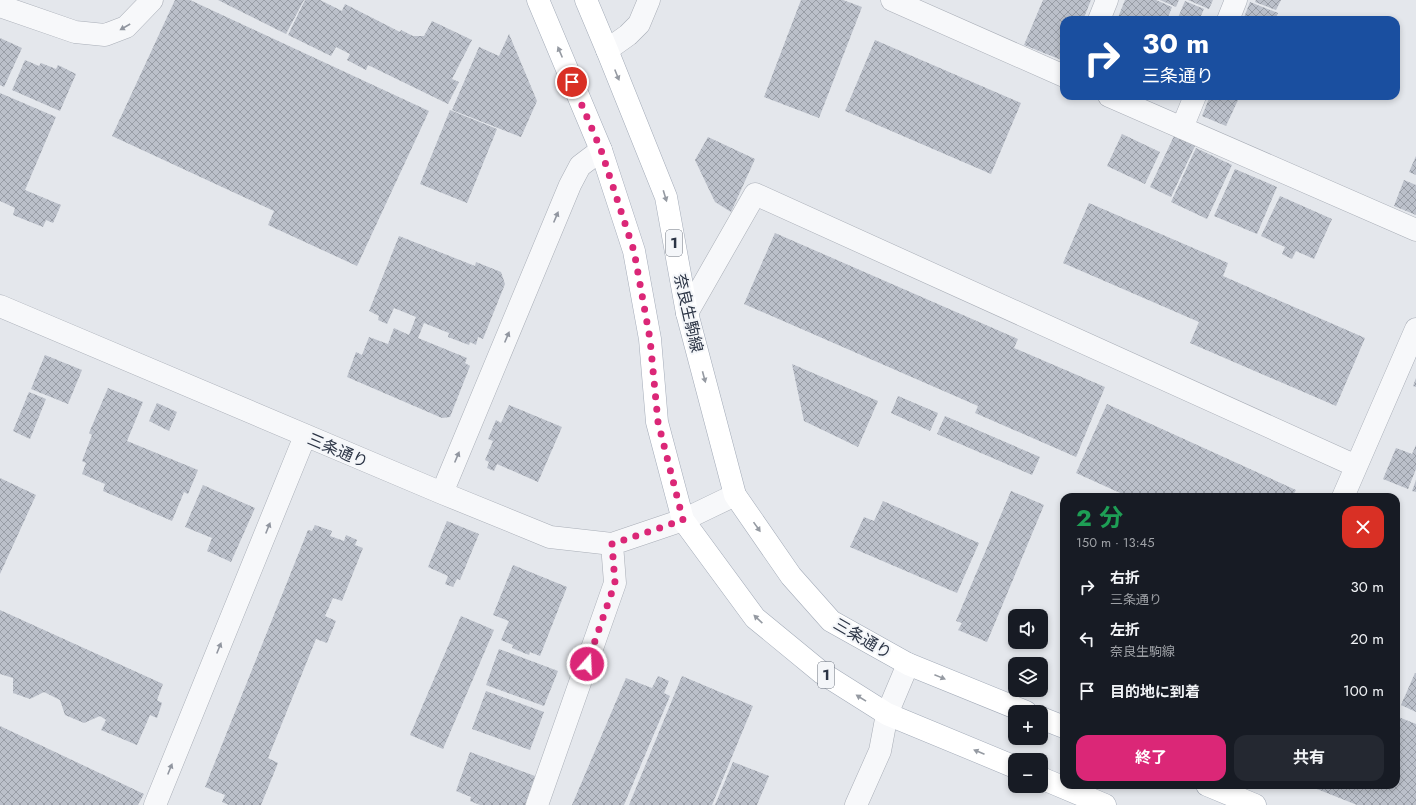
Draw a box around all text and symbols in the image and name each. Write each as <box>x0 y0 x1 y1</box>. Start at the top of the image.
one-way arrow <box>119 23 131 30</box>
text: 30 m <box>1142 23 1209 64</box>
icon: right <box>1076 32 1128 84</box>
one-way arrow <box>556 46 562 58</box>
text: 三条通り <box>1142 63 1214 89</box>
pin <box>555 65 589 99</box>
one-way arrow <box>615 69 621 81</box>
icon: arrive <box>561 71 583 93</box>
one-way arrow <box>662 190 668 202</box>
one-way arrow <box>554 211 560 223</box>
road number: 1 <box>666 230 682 256</box>
street label: 奈良生駒線 <box>668 272 709 355</box>
one-way arrow <box>504 331 510 343</box>
one-way arrow <box>701 372 707 384</box>
street label: 三条通り <box>304 427 372 474</box>
one-way arrow <box>454 452 460 463</box>
text: 2 分 <box>1076 500 1123 535</box>
button: close <box>1342 506 1384 548</box>
one-way arrow <box>265 521 271 533</box>
one-way arrow <box>753 522 761 532</box>
text: 150 m · 13:45 <box>1076 533 1154 552</box>
text: 右折 <box>1110 567 1140 589</box>
icon: right <box>1076 576 1098 598</box>
text: 30 m <box>1351 576 1384 598</box>
text: 三条通り <box>1110 590 1162 609</box>
map controls <box>1008 609 1048 793</box>
button: sound <box>1008 609 1048 649</box>
street label: 三条通り <box>829 612 896 664</box>
one-way arrow <box>753 614 763 624</box>
text: 左折 <box>1110 619 1140 641</box>
icon: left <box>1076 628 1098 650</box>
text: 20 m <box>1350 628 1384 650</box>
one-way arrow <box>216 642 222 654</box>
text: 奈良生駒線 <box>1110 642 1175 661</box>
position arrow <box>566 643 608 685</box>
button: layers <box>1008 657 1048 697</box>
road number: 1 <box>818 662 834 688</box>
one-way arrow <box>934 674 945 680</box>
icon: arrive <box>1076 680 1098 702</box>
text: 100 m <box>1343 680 1384 702</box>
text: 目的地に到着 <box>1110 681 1200 703</box>
one-way arrow <box>856 694 867 701</box>
button: + <box>1008 705 1048 745</box>
button: 終了 <box>1076 735 1226 781</box>
button: 共有 <box>1234 735 1384 781</box>
one-way arrow <box>973 749 985 756</box>
button: − <box>1008 753 1048 793</box>
one-way arrow <box>167 763 173 774</box>

